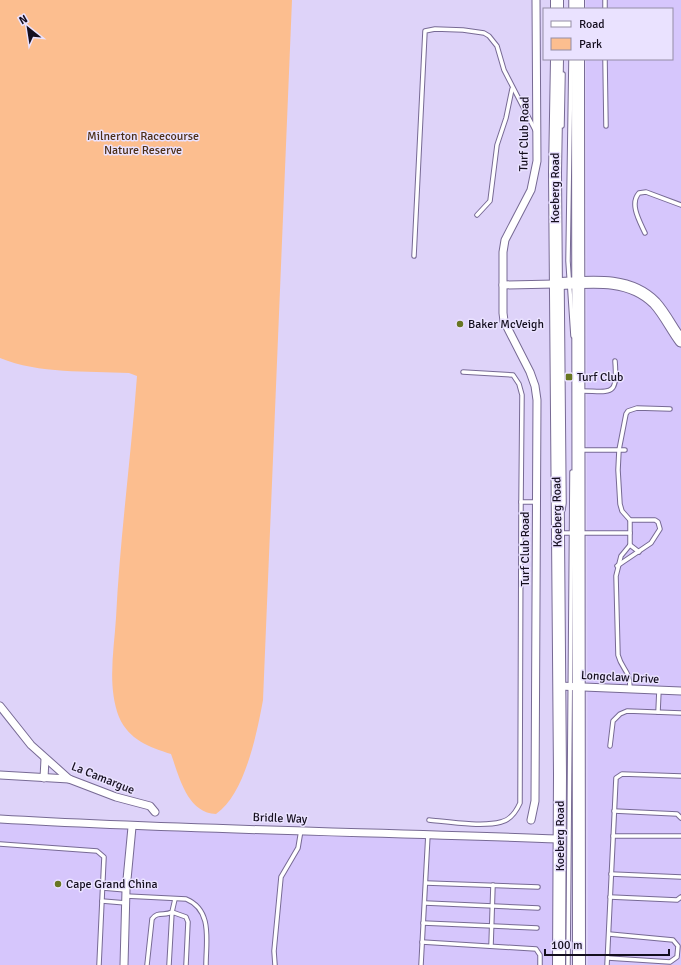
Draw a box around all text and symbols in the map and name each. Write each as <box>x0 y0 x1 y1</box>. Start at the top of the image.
north arrow <box>8 8 48 48</box>
legend <box>543 8 673 60</box>
text: N <box>17 12 30 27</box>
text: Road <box>579 17 605 32</box>
text: Park <box>579 37 602 52</box>
street label: Turf Club Road <box>516 97 533 172</box>
park label: Milnerton Racecourse Nature Reserve <box>87 129 199 158</box>
street label: Koeberg Road <box>548 153 563 223</box>
place label: Baker McVeigh <box>468 317 544 332</box>
marker: Baker McVeigh <box>455 319 465 329</box>
place label: Turf Club <box>577 370 623 385</box>
marker: Turf Club <box>564 372 574 382</box>
street label: Koeberg Road <box>549 477 566 547</box>
street label: Turf Club Road <box>518 512 533 586</box>
street label: Longclaw Drive <box>580 668 660 687</box>
street label: La Camargue <box>69 759 137 798</box>
street label: Koeberg Road <box>553 801 568 871</box>
street label: Bridle Way <box>252 810 308 827</box>
place label: Cape Grand China <box>66 877 158 892</box>
marker: Cape Grand China <box>53 879 63 889</box>
scale bar <box>545 931 669 957</box>
text: 100 m <box>551 938 583 953</box>

